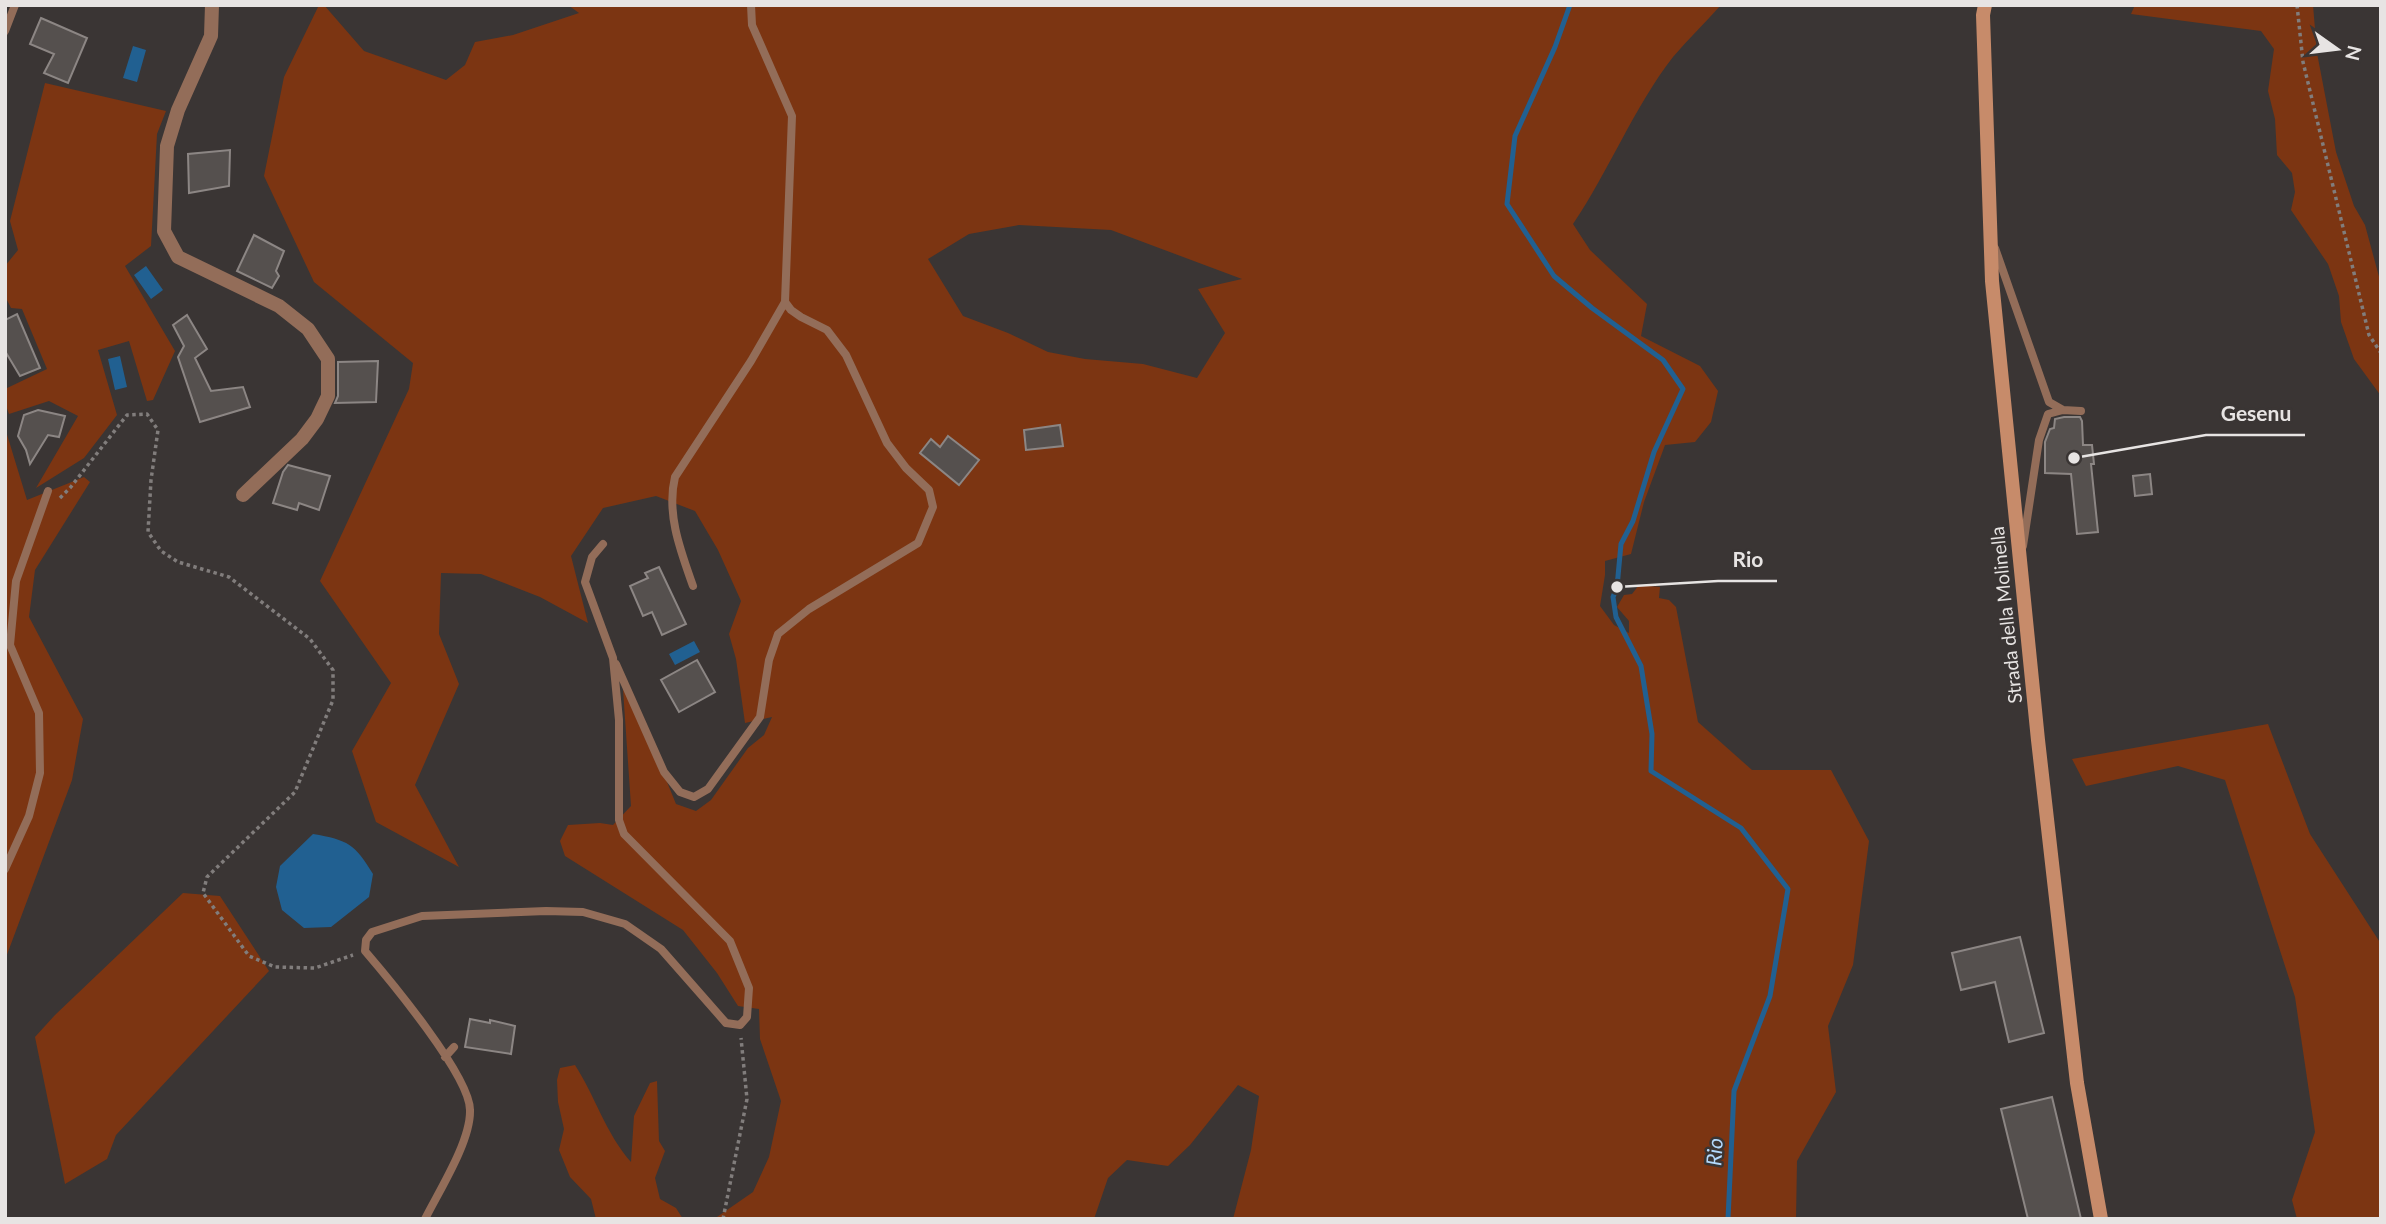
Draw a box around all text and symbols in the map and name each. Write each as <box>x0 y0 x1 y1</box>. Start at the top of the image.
north arrow <box>2302 14 2372 84</box>
text: N <box>2341 43 2367 63</box>
callout: Gesenu <box>2206 393 2305 435</box>
text: Gesenu <box>2221 400 2291 425</box>
street label: Strada della Molinella <box>1985 525 2026 705</box>
callout: Rio <box>1718 539 1777 581</box>
text: Rio <box>1733 546 1763 571</box>
water label: Rio <box>1700 1137 1727 1166</box>

